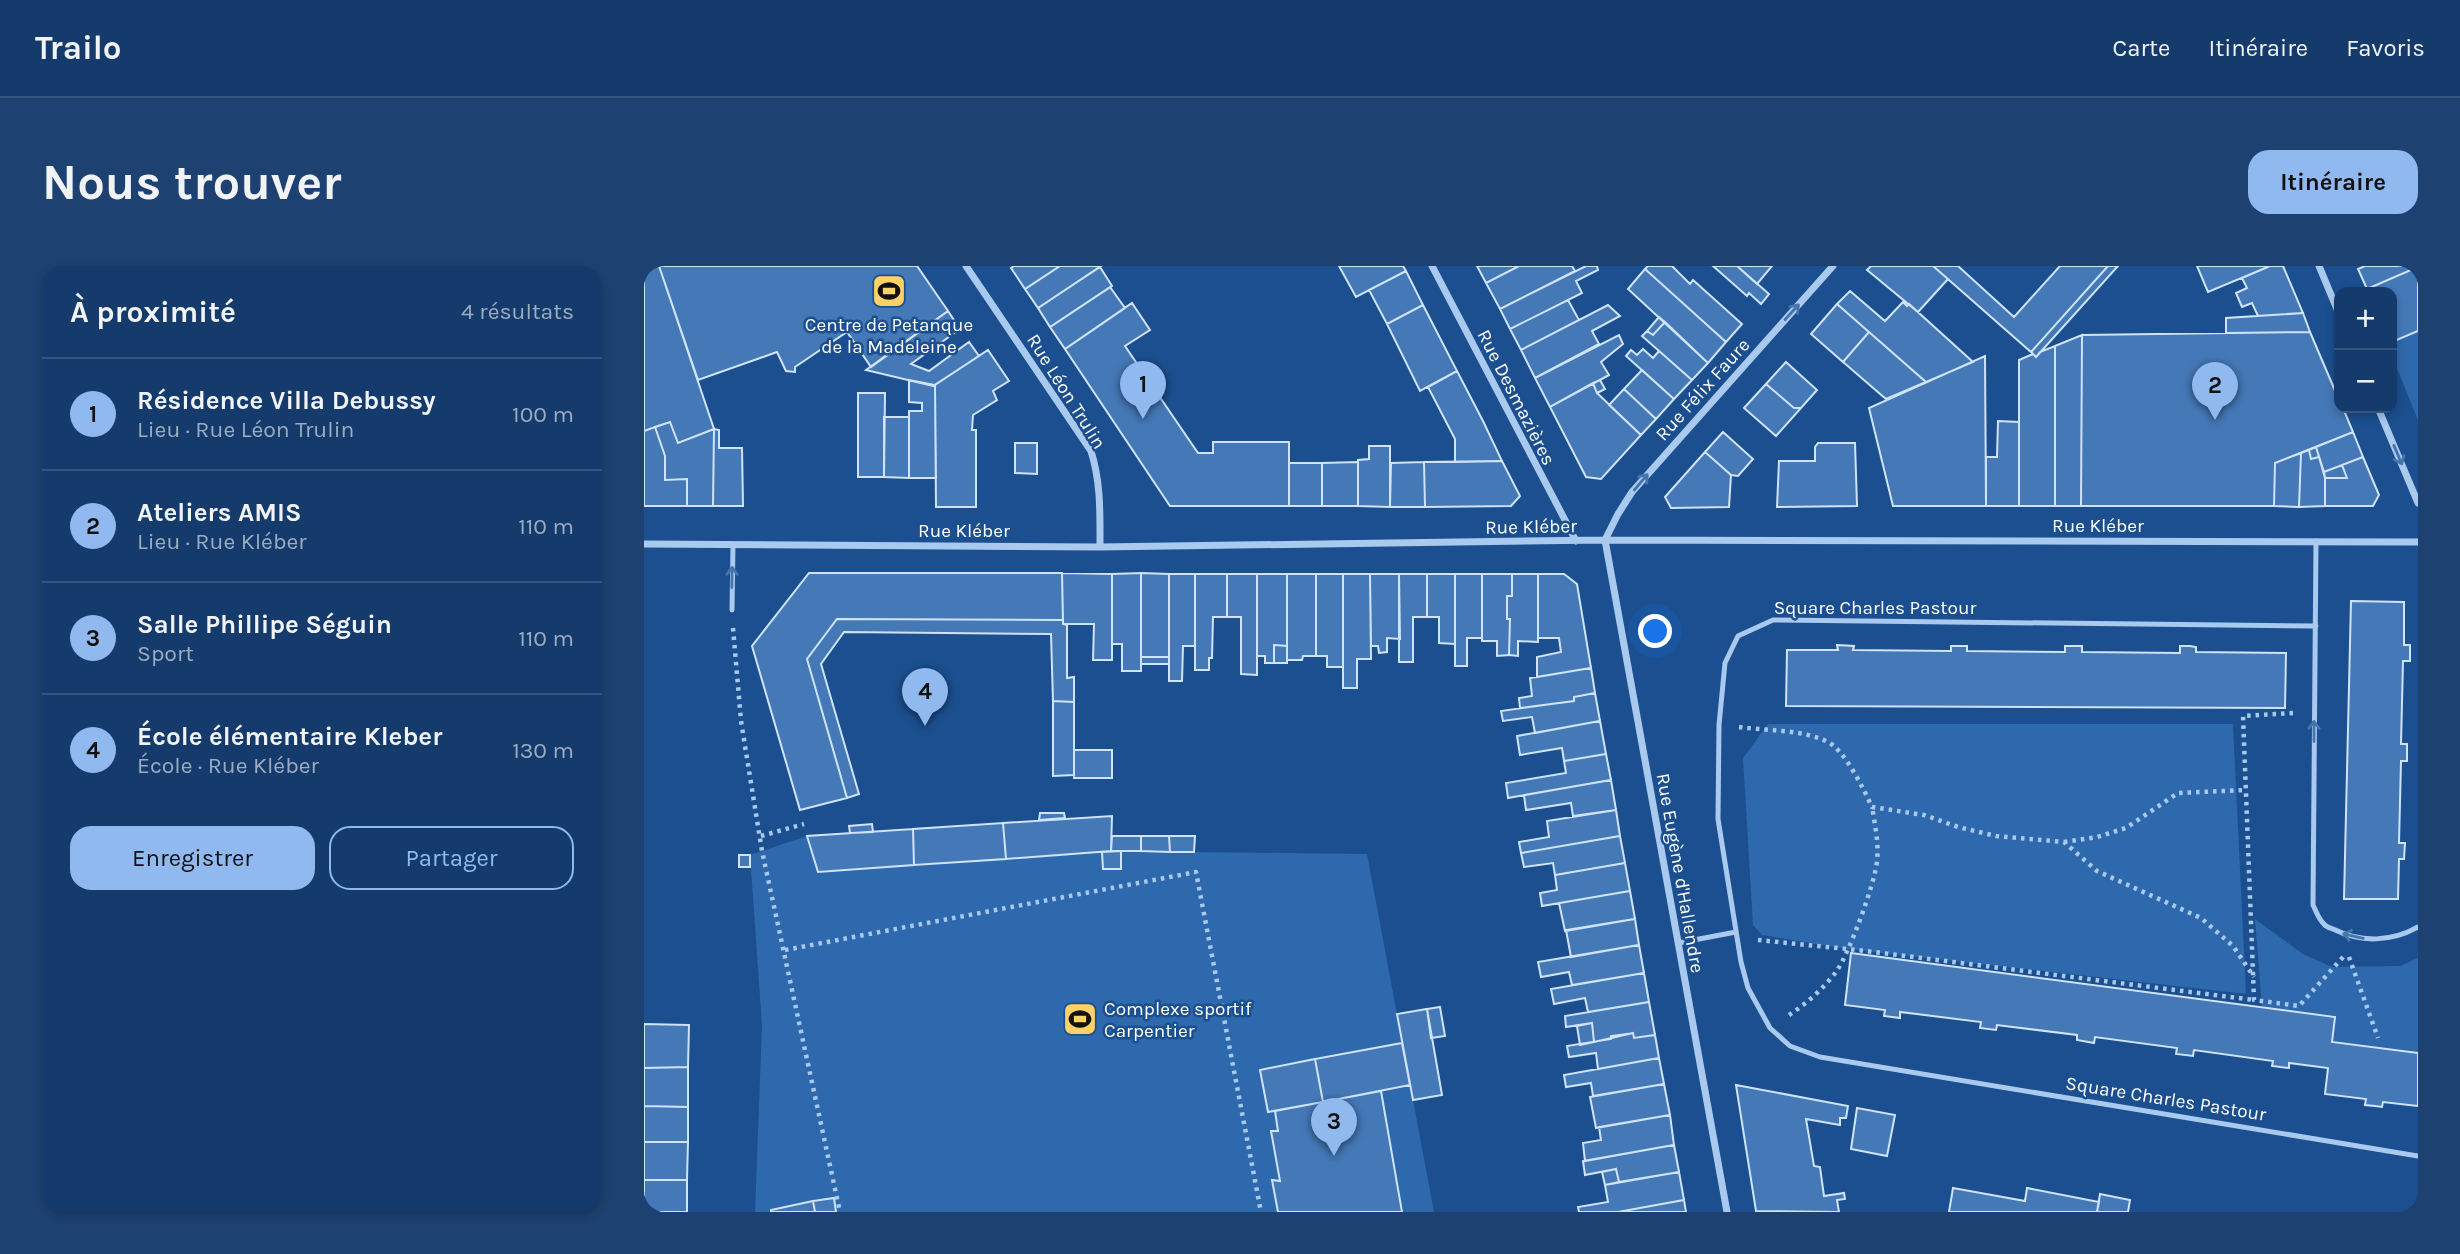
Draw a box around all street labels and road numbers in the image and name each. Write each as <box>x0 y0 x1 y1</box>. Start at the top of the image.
street label: Rue Desmazières <box>1472 326 1560 469</box>
street label: Rue Léon Trulin <box>1022 330 1110 453</box>
street label: Rue Félix Faure <box>1651 334 1754 445</box>
street label: Rue Kléber <box>1485 515 1577 539</box>
street label: Rue Kléber <box>2052 515 2144 537</box>
street label: Rue Kléber <box>918 520 1010 542</box>
street label: Square Charles Pastour <box>1774 597 1976 619</box>
street label: Rue Eugène d'Hallendre <box>1652 772 1708 975</box>
street label: Square Charles Pastour <box>2064 1072 2268 1126</box>

